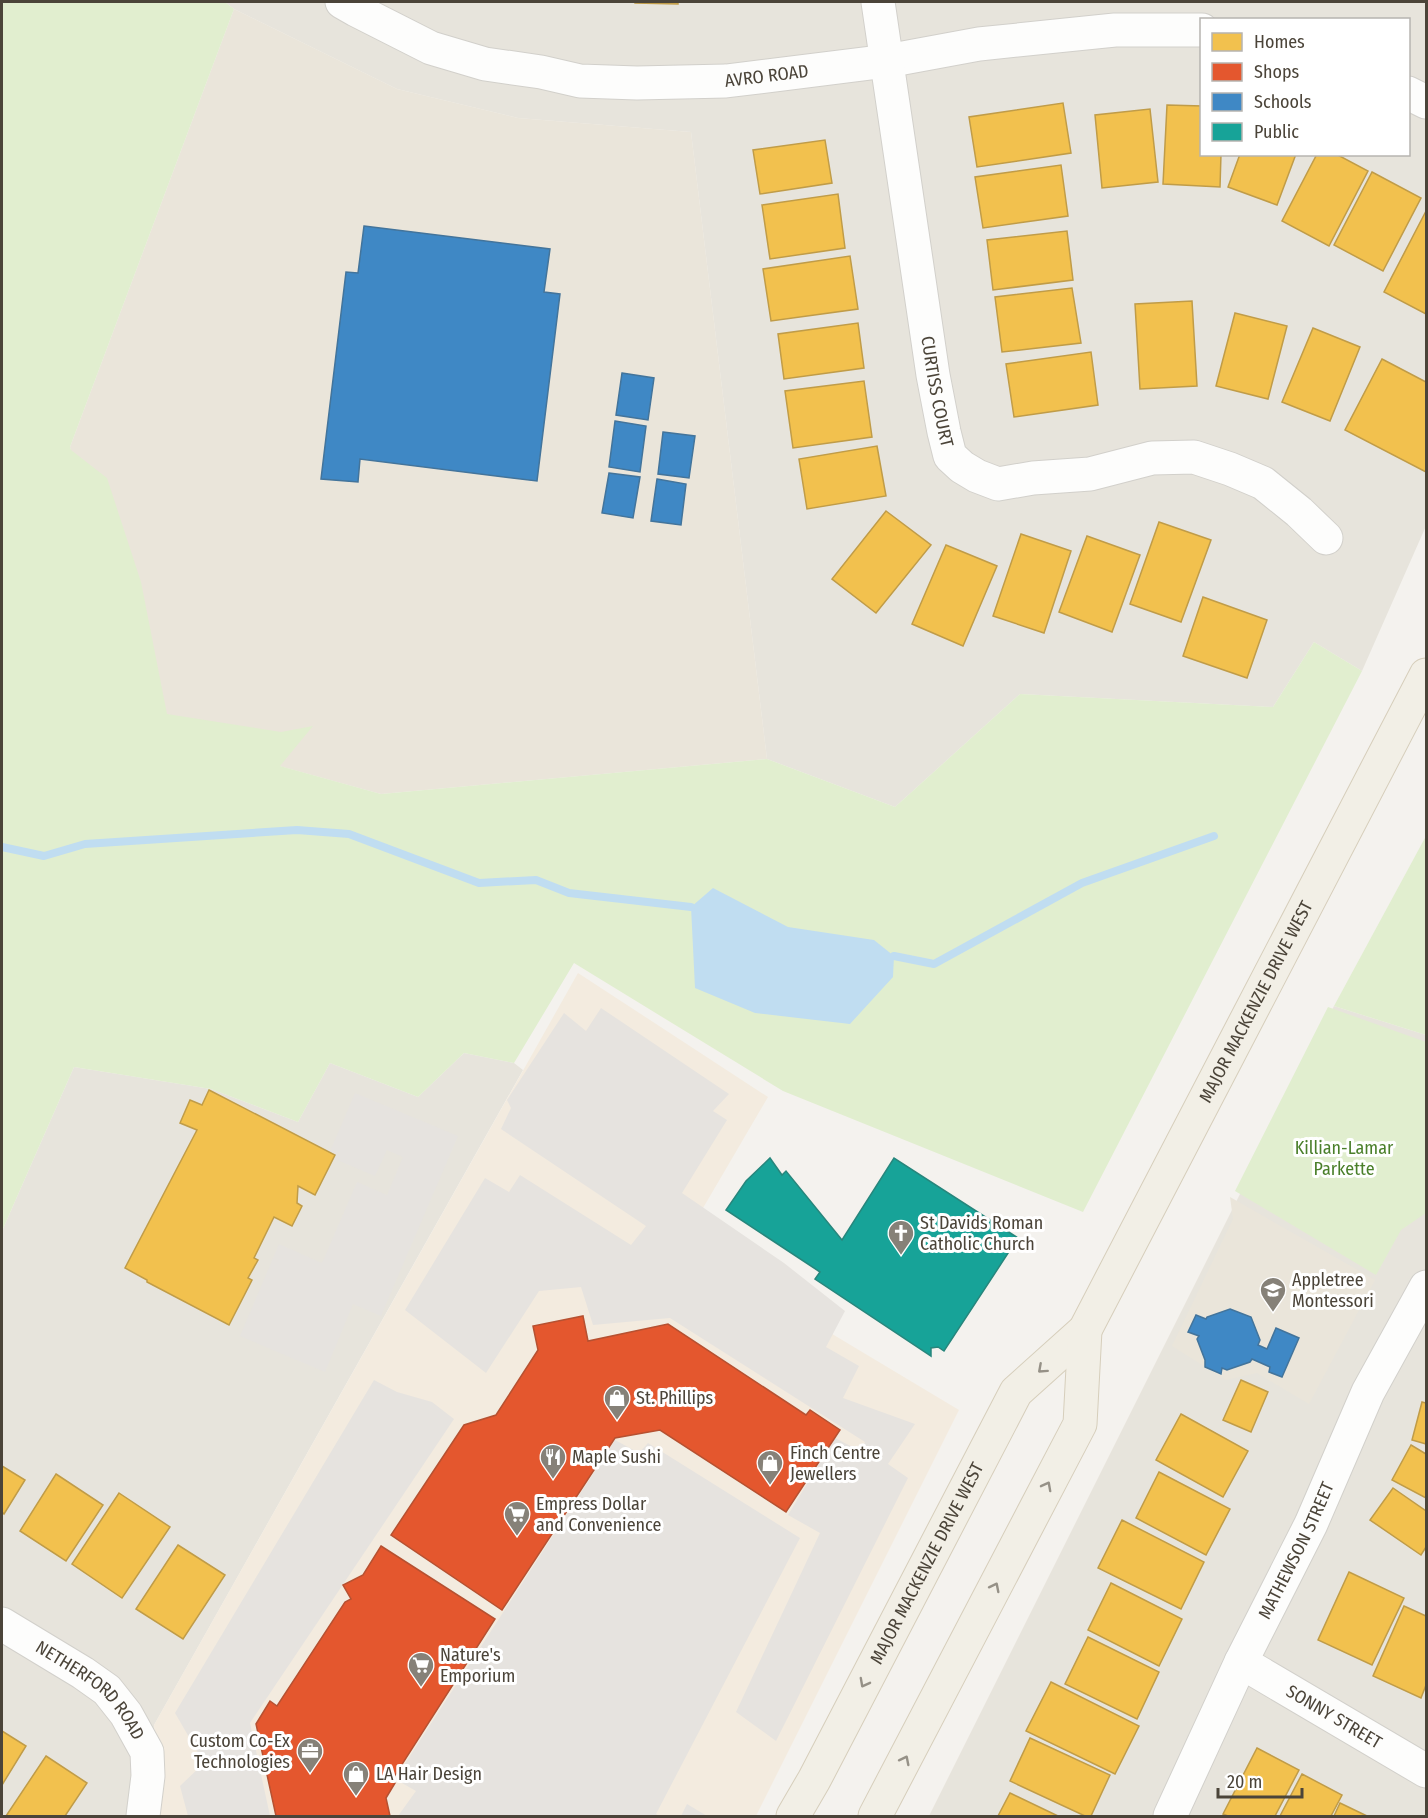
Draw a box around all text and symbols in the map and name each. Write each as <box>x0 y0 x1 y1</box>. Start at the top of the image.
legend <box>1200 18 1410 156</box>
text: Homes <box>1254 31 1305 53</box>
street label: AVRO ROAD <box>723 60 810 92</box>
text: Shops <box>1254 61 1299 83</box>
text: Schools <box>1254 91 1312 113</box>
text: Public <box>1254 121 1299 143</box>
street label: CURTISS COURT <box>916 335 959 450</box>
street label: MAJOR MACKENZIE DRIVE WEST <box>1194 897 1318 1106</box>
park label: Killian-Lamar Parkette <box>1295 1137 1394 1180</box>
place label: St Davids Roman Catholic Church <box>920 1212 1043 1255</box>
church icon: St Davids Roman Catholic Church <box>886 1218 916 1256</box>
place label: Appletree Montessori <box>1292 1269 1374 1312</box>
school or university icon: Appletree Montessori <box>1258 1275 1288 1313</box>
one-way arrow <box>1038 1362 1049 1373</box>
shop icon: St. Phillips <box>602 1383 632 1421</box>
place label: St. Phillips <box>636 1387 714 1409</box>
restaurant icon: Maple Sushi <box>538 1442 568 1480</box>
place label: Finch Centre Jewellers <box>790 1442 881 1485</box>
place label: Maple Sushi <box>572 1446 661 1468</box>
shop icon: Finch Centre Jewellers <box>755 1448 785 1486</box>
street label: MAJOR MACKENZIE DRIVE WEST <box>865 1458 989 1668</box>
street label: MATHEWSON STREET <box>1254 1478 1339 1623</box>
one-way arrow <box>1040 1482 1051 1492</box>
place label: Empress Dollar and Convenience <box>536 1493 661 1536</box>
supermarket icon: Empress Dollar and Convenience <box>502 1499 532 1537</box>
one-way arrow <box>987 1582 999 1593</box>
street label: NETHERFORD ROAD <box>32 1636 149 1744</box>
place label: Nature's Emporium <box>440 1644 515 1687</box>
supermarket icon: Nature's Emporium <box>406 1650 436 1688</box>
one-way arrow <box>860 1677 871 1688</box>
street label: SONNY STREET <box>1282 1680 1386 1754</box>
place label: Custom Co-Ex Technologies <box>190 1730 290 1773</box>
office icon: Custom Co-Ex Technologies <box>295 1736 325 1774</box>
one-way arrow <box>897 1755 909 1766</box>
shop icon: LA Hair Design <box>341 1759 371 1797</box>
scale bar <box>1218 1761 1302 1799</box>
place label: LA Hair Design <box>376 1763 482 1785</box>
text: 20 m <box>1227 1771 1262 1793</box>

